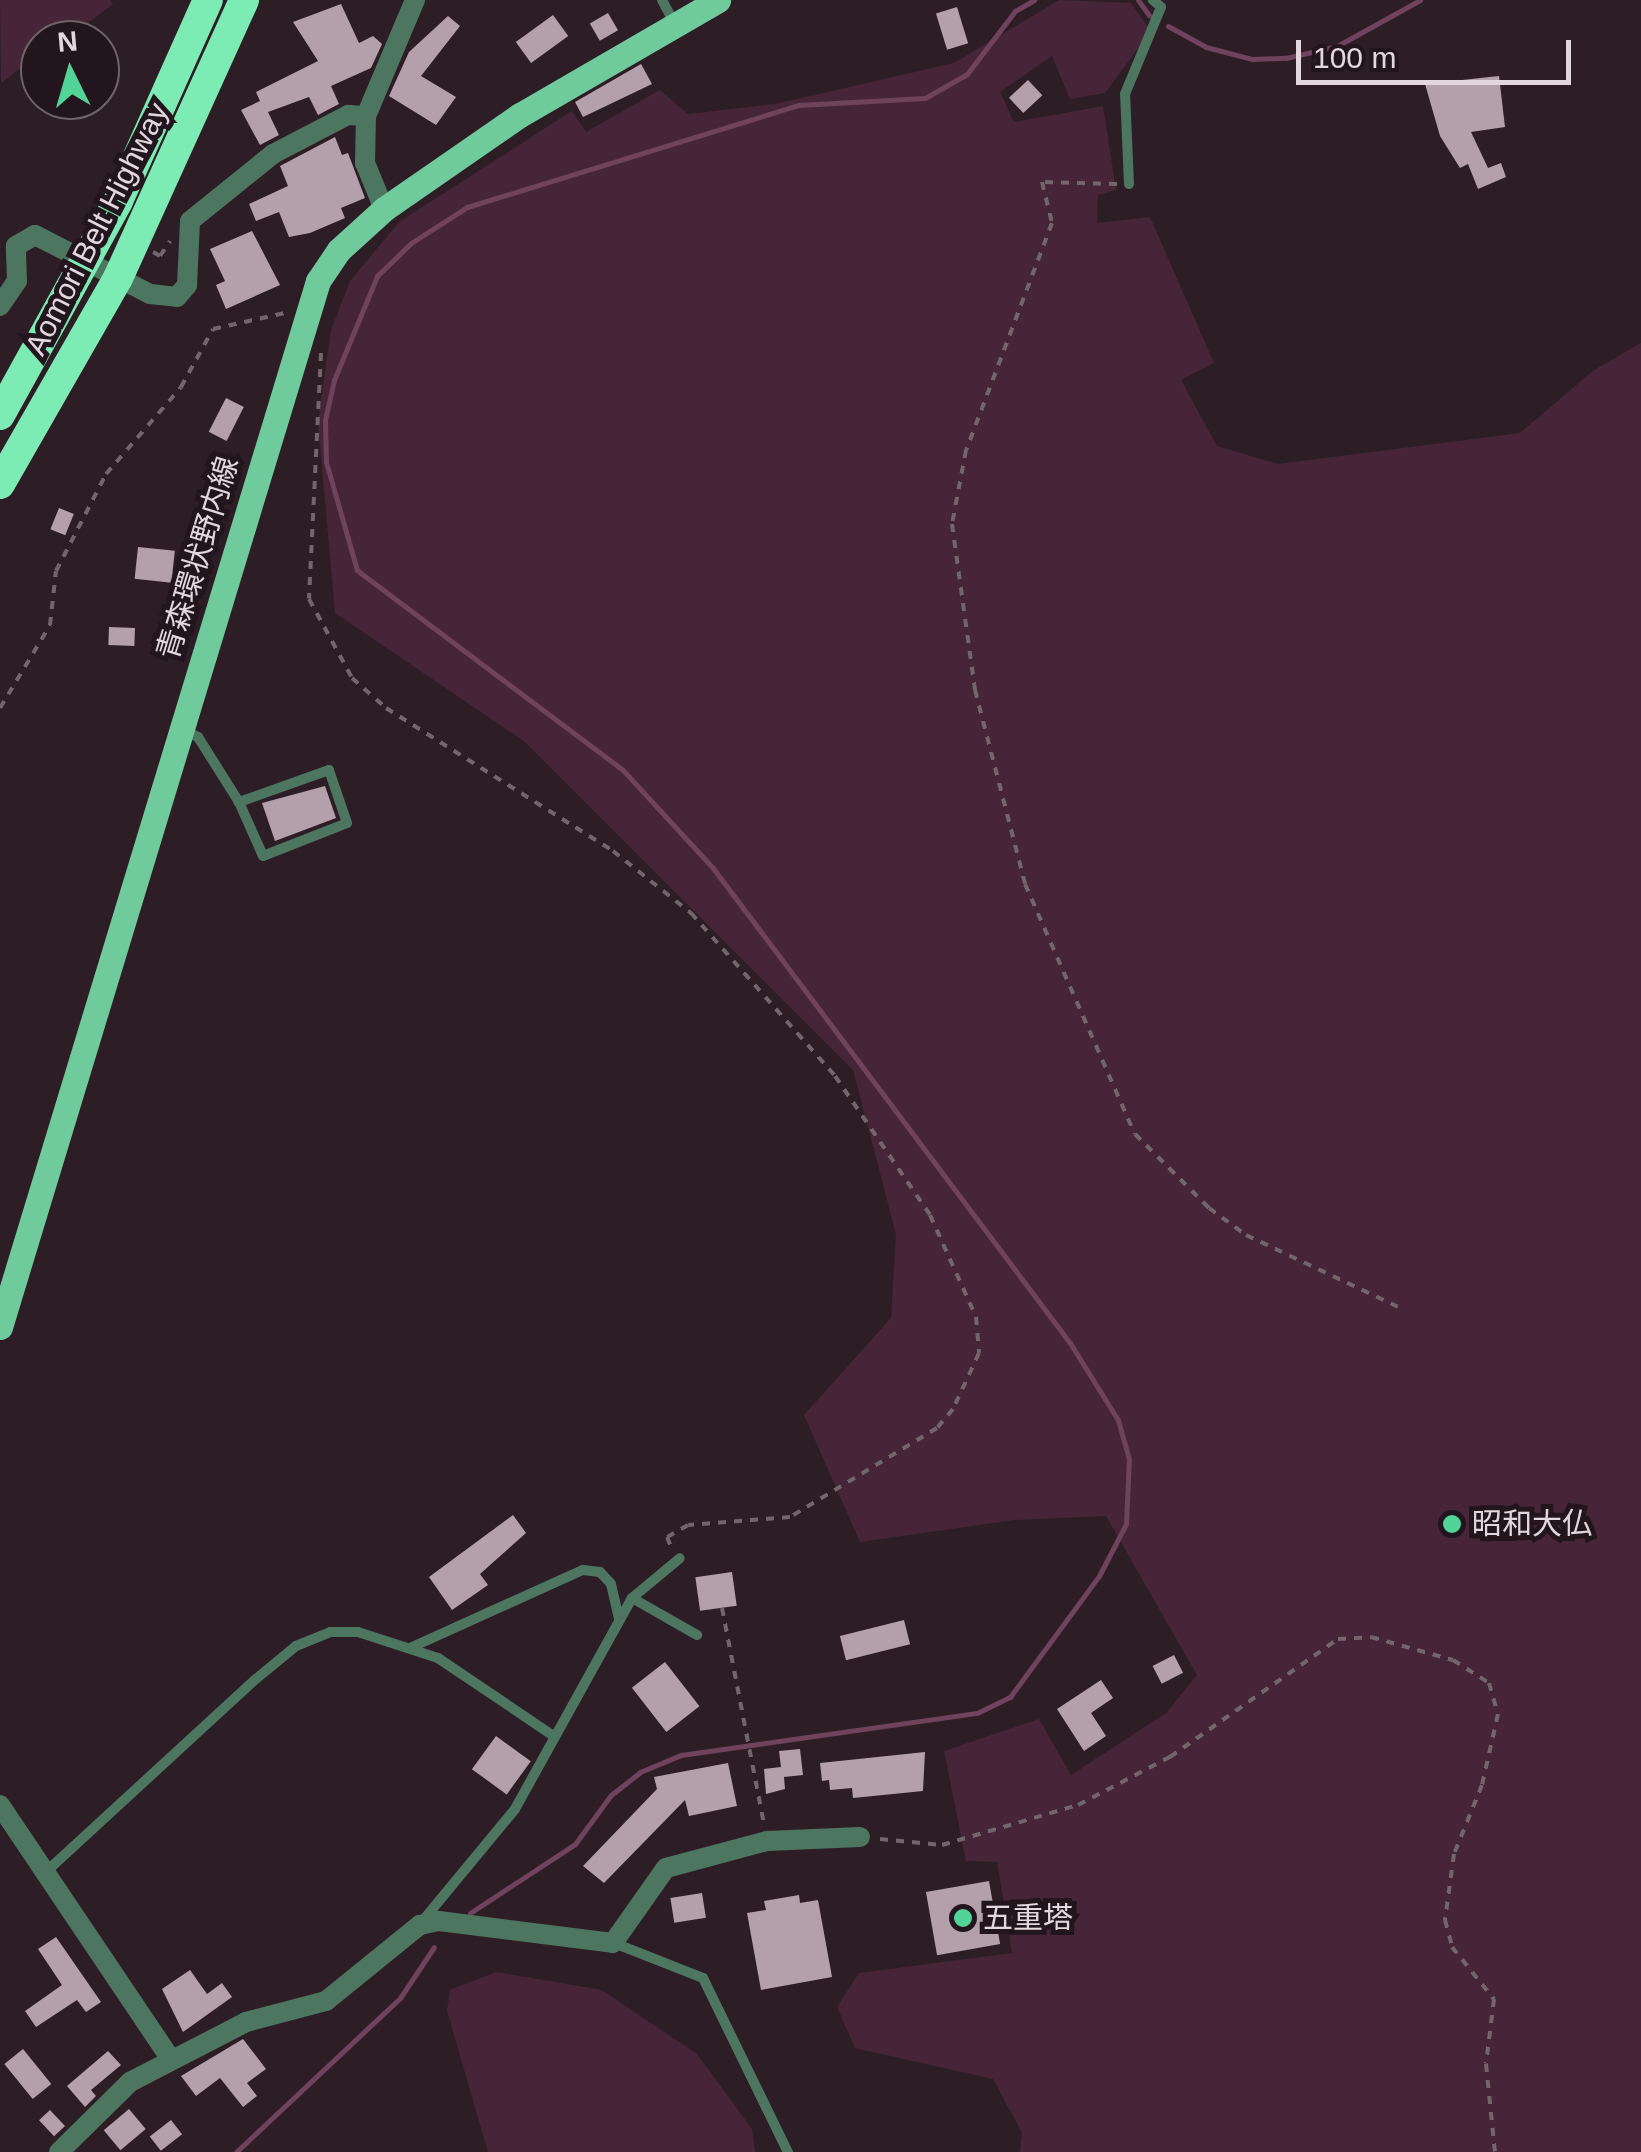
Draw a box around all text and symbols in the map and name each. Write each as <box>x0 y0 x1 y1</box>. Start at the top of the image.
north arrow <box>20 20 120 120</box>
scale bar <box>1301 20 1576 82</box>
text: N <box>56 25 79 58</box>
text: 100 m <box>1313 41 1396 74</box>
street label: Aomori Belt Highway <box>18 97 176 361</box>
street label: 青森環状野内線 <box>150 452 246 664</box>
place label: 昭和大仏 <box>1472 1506 1592 1542</box>
marker: 昭和大仏 <box>1441 1513 1463 1535</box>
place label: 五重塔 <box>983 1900 1073 1936</box>
marker: 五重塔 <box>952 1907 974 1929</box>

